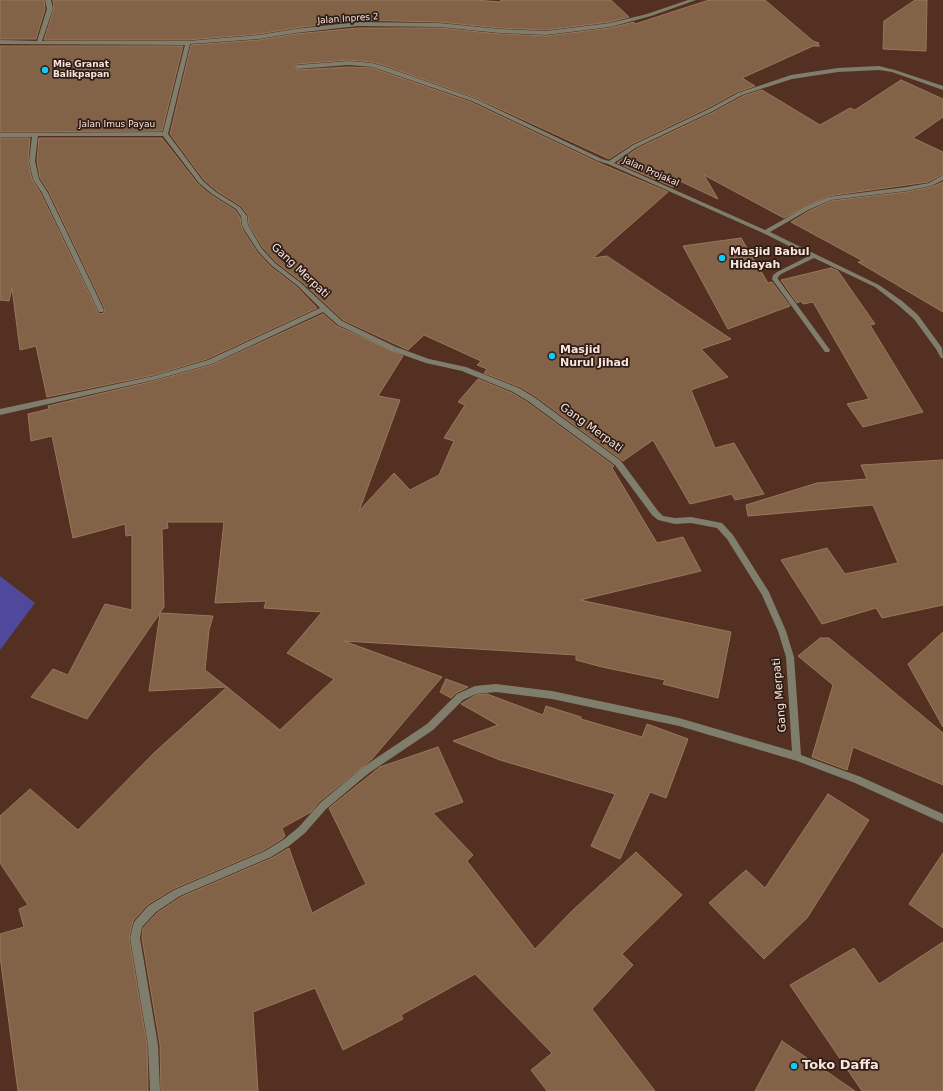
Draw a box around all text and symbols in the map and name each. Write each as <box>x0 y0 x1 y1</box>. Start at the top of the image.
street label: Jalan Inpres 2 <box>317 11 379 27</box>
place label: Mie Granat Balikpapan <box>53 60 110 81</box>
marker: Mie Granat Balikpapan <box>40 65 50 75</box>
street label: Jalan Imus Payau <box>79 120 155 130</box>
street label: Jalan Projakal <box>621 155 681 189</box>
street label: Gang Merpati <box>268 241 332 301</box>
place label: Masjid Babul Hidayah <box>730 245 809 271</box>
marker: Masjid Babul Hidayah <box>717 253 727 263</box>
place label: Masjid Nurul Jihad <box>560 343 629 369</box>
marker: Masjid Nurul Jihad <box>547 351 557 361</box>
street label: Gang Merpati <box>557 401 625 455</box>
street label: Gang Merpati <box>770 657 790 733</box>
place label: Toko Daffa <box>802 1058 879 1074</box>
marker: Toko Daffa <box>789 1061 799 1071</box>

